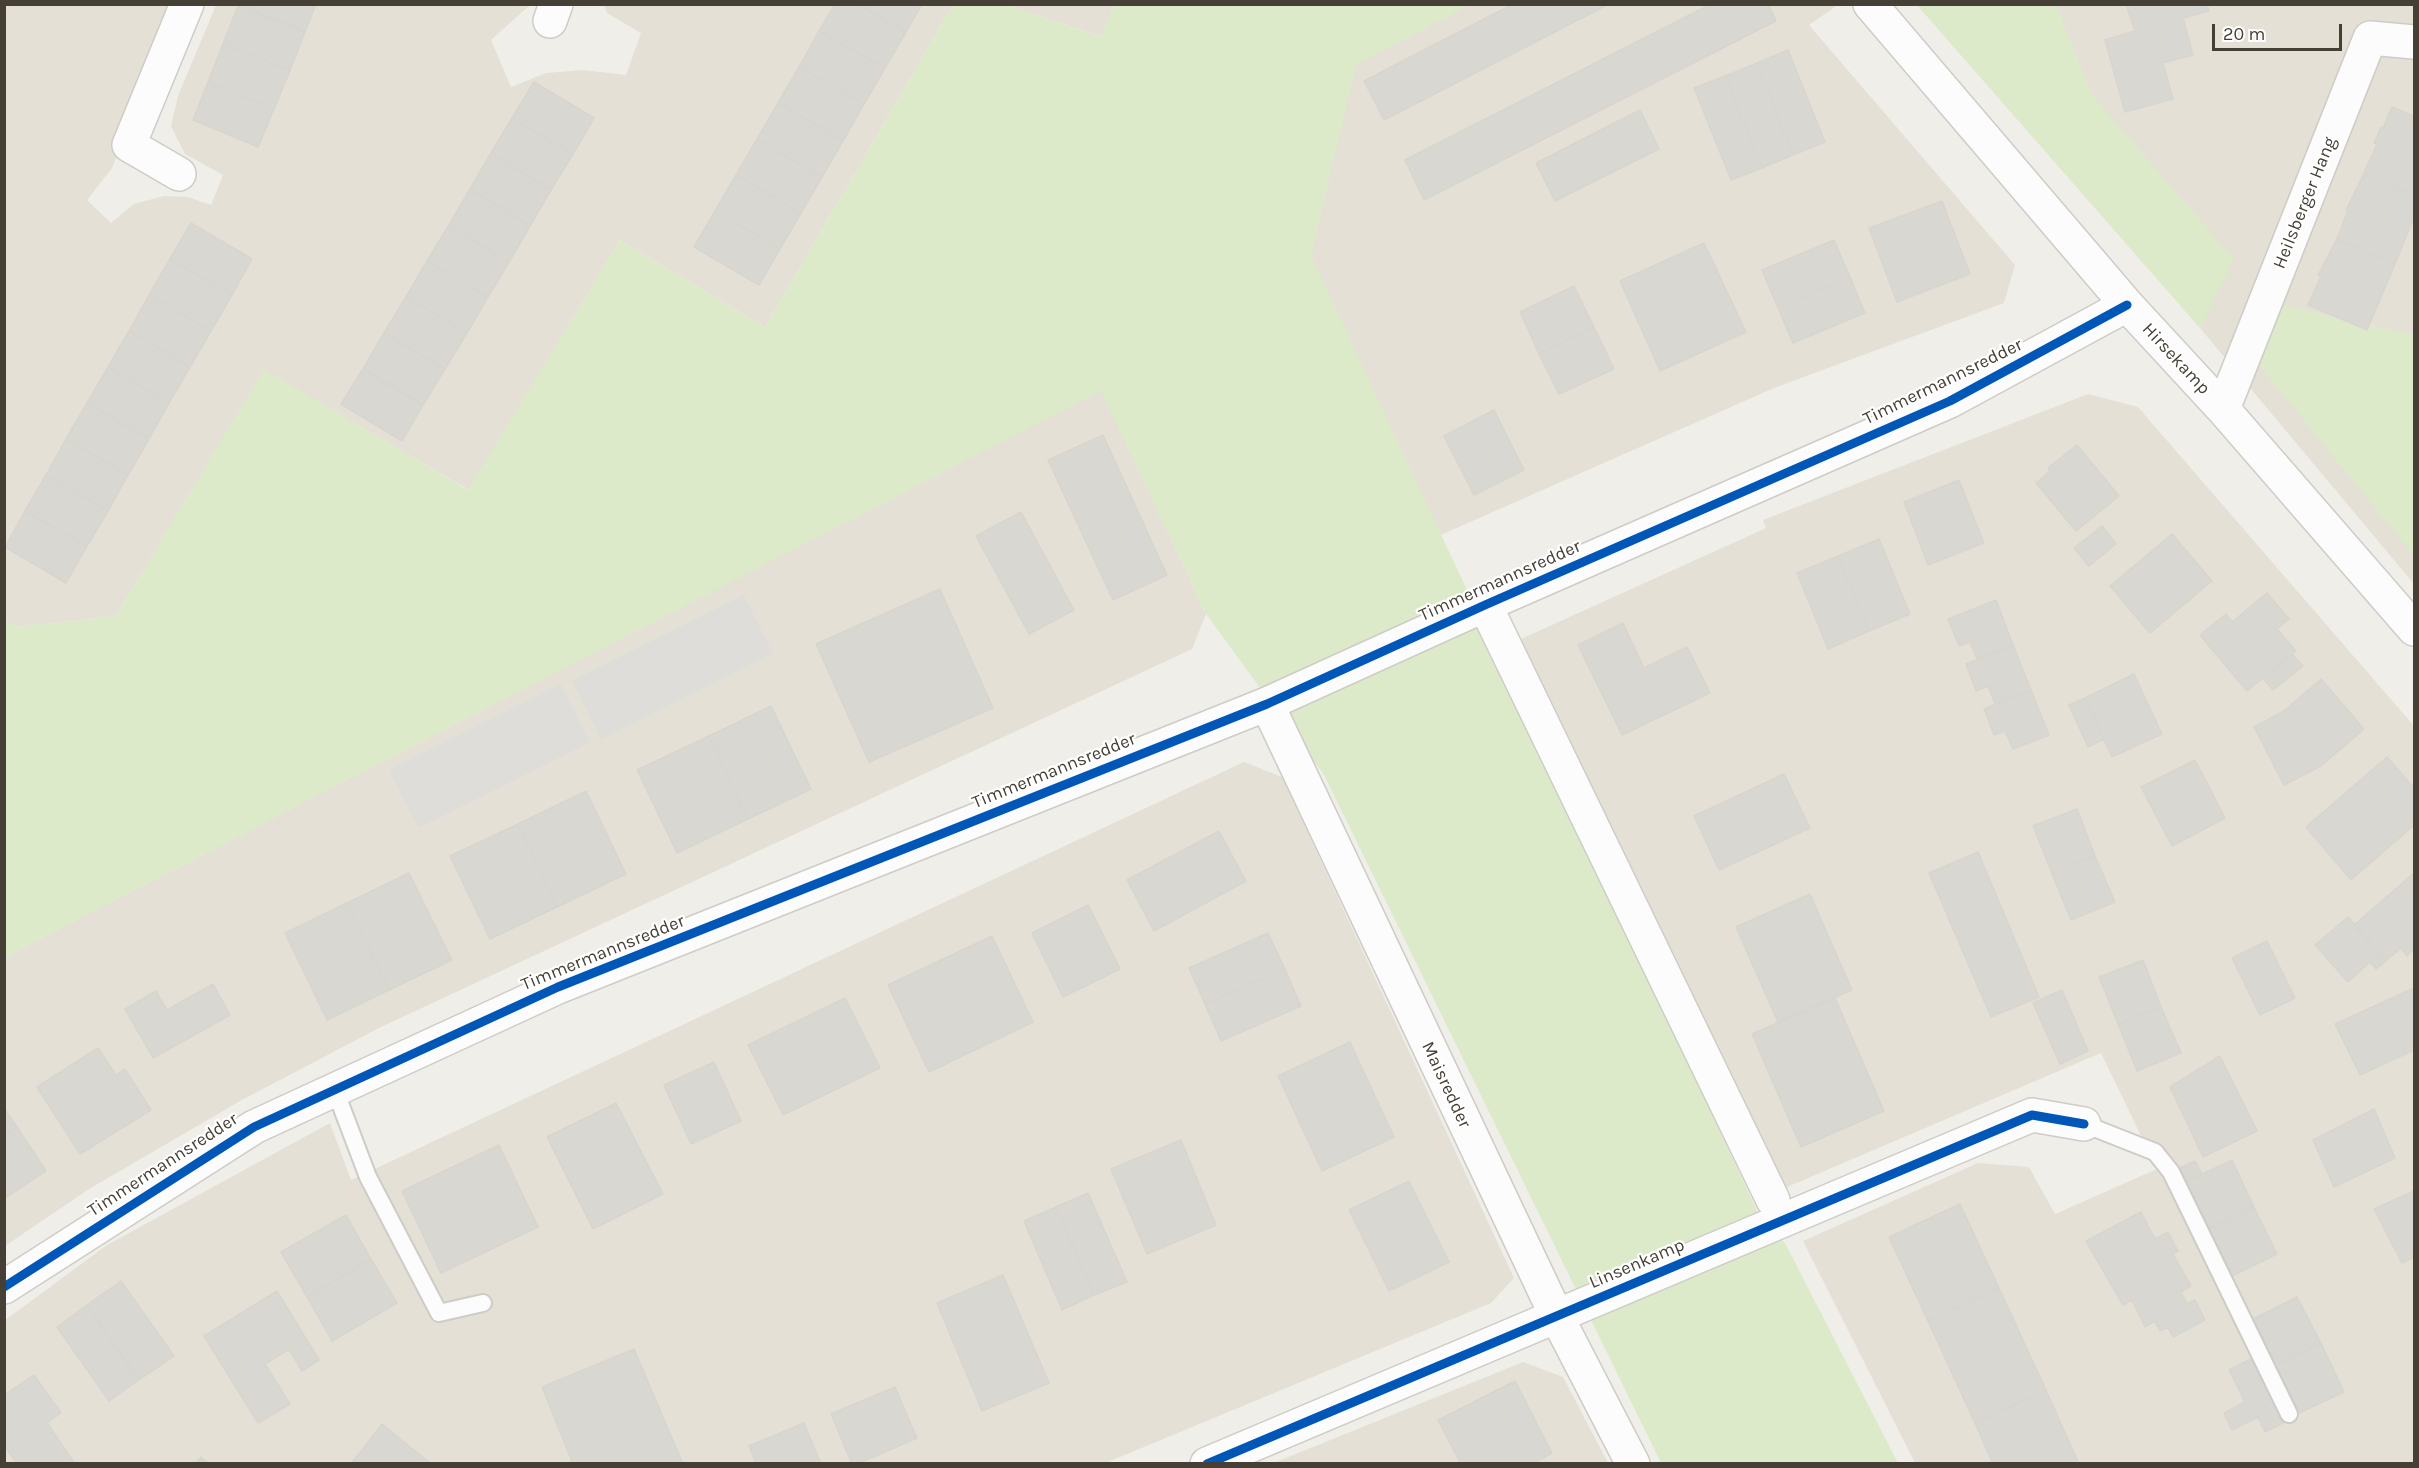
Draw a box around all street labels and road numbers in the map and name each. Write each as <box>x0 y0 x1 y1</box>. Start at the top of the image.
street label: Heilsberger Hang <box>2269 134 2341 272</box>
street label: Hirsekamp <box>2137 319 2215 399</box>
street label: Timmermannsredder <box>1860 334 2026 430</box>
street label: Timmermannsredder <box>1416 536 1584 626</box>
street label: Timmermannsredder <box>969 728 1139 814</box>
street label: Timmermannsredder <box>518 910 688 996</box>
street label: Maisredder <box>1417 1038 1475 1132</box>
street label: Timmermannsredder <box>84 1108 242 1222</box>
street label: Linsenkamp <box>1586 1234 1688 1294</box>

